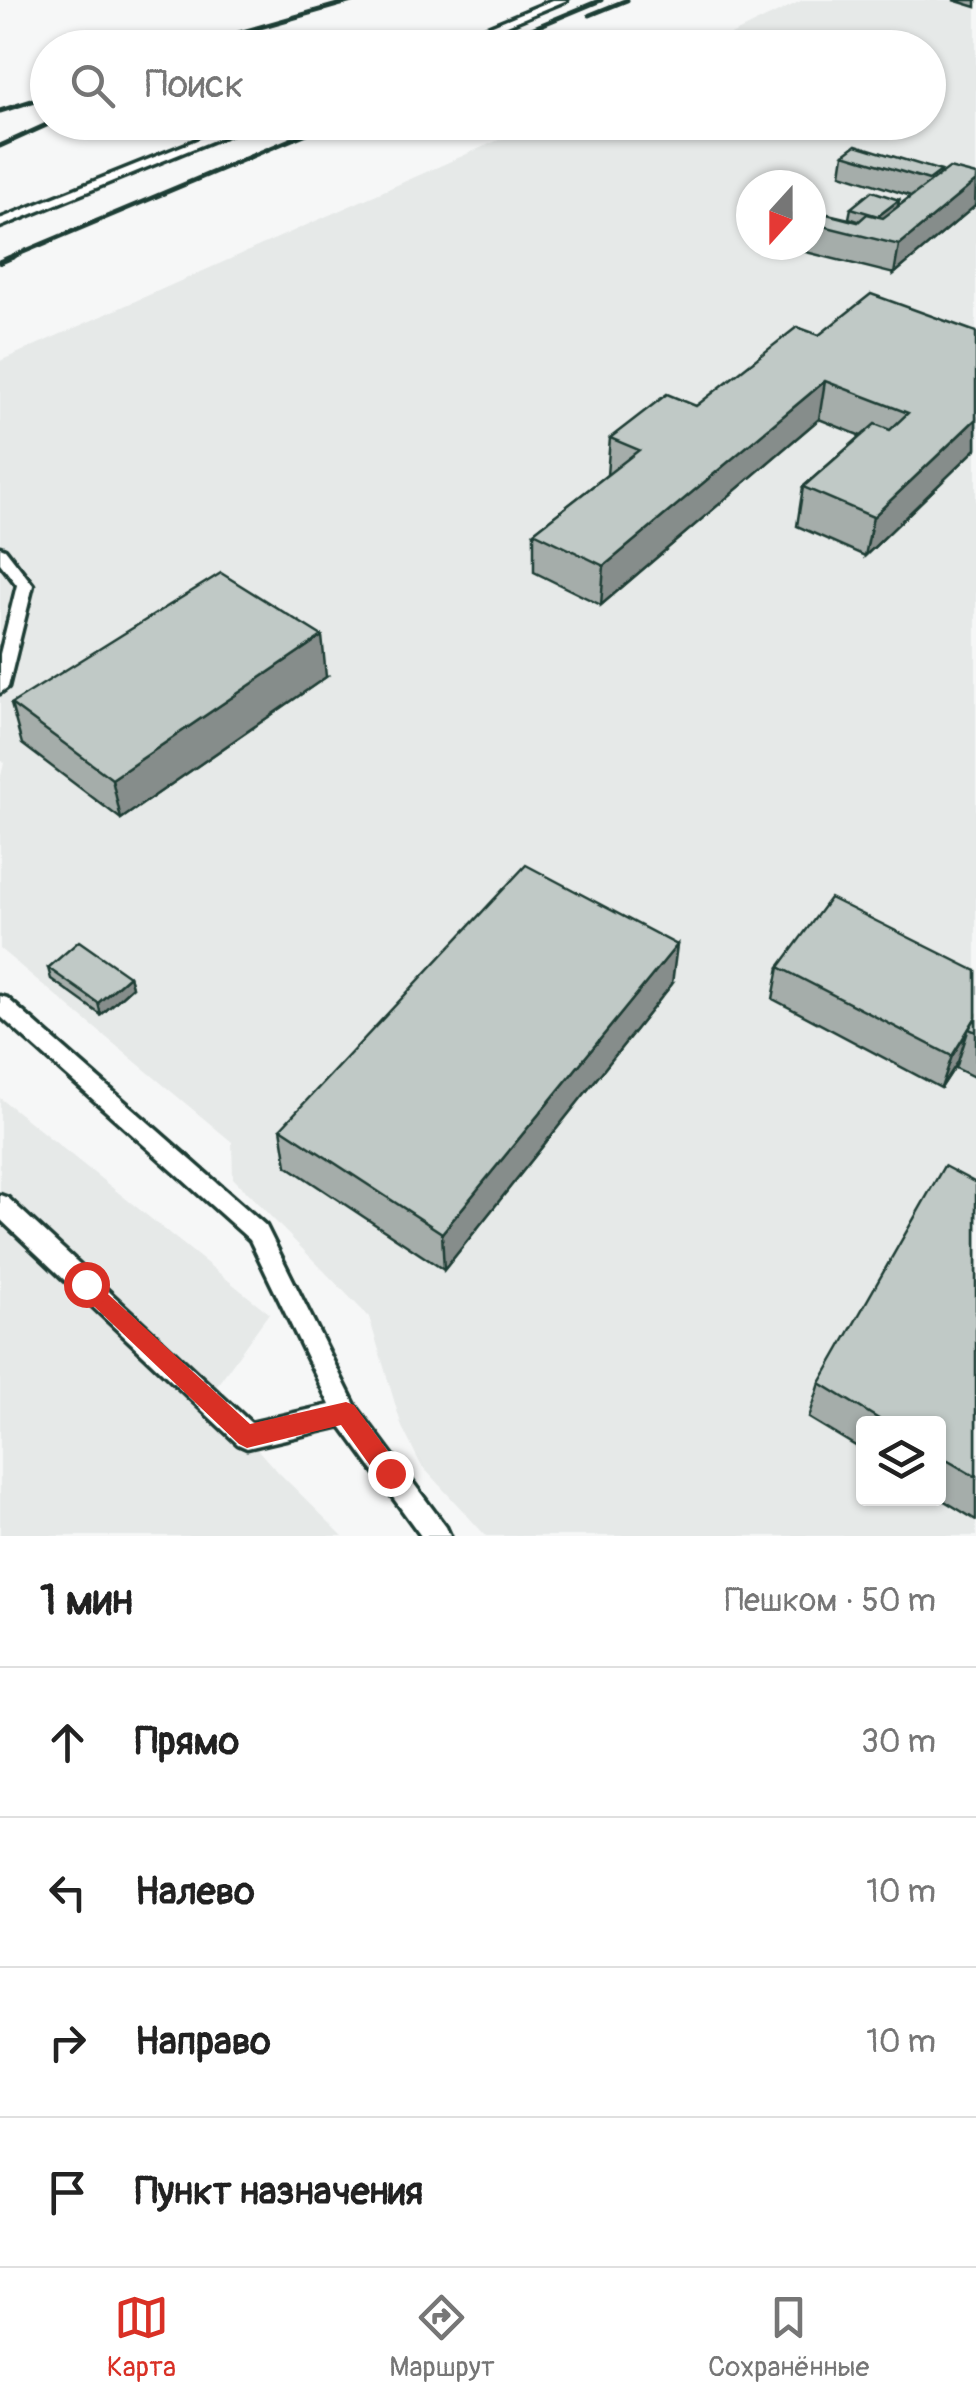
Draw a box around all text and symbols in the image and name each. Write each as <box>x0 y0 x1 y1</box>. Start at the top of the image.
search box <box>30 30 946 140</box>
icon: search <box>65 58 120 113</box>
text: Поиск <box>145 61 244 109</box>
north arrow <box>736 170 826 260</box>
route start <box>64 1262 110 1308</box>
map controls <box>856 1416 946 1506</box>
button: layers <box>856 1416 946 1506</box>
route end <box>368 1451 414 1497</box>
text: 1 мин <box>40 1575 133 1627</box>
text: Пешком · 50 m <box>725 1581 936 1621</box>
icon: ahead <box>40 1715 95 1770</box>
text: Прямо <box>135 1718 239 1766</box>
text: 30 m <box>861 1722 936 1762</box>
icon: left <box>40 1865 95 1920</box>
text: Налево <box>135 1868 255 1916</box>
text: 10 m <box>866 1872 936 1912</box>
icon: right <box>40 2015 95 2070</box>
text: Направо <box>135 2018 271 2066</box>
text: 10 m <box>866 2022 936 2062</box>
icon: arrive <box>40 2165 95 2220</box>
text: Пункт назначения <box>135 2168 423 2216</box>
tab: Карта <box>107 2290 176 2385</box>
tab: Маршрут <box>389 2290 495 2385</box>
tab: Сохранённые <box>708 2290 869 2385</box>

